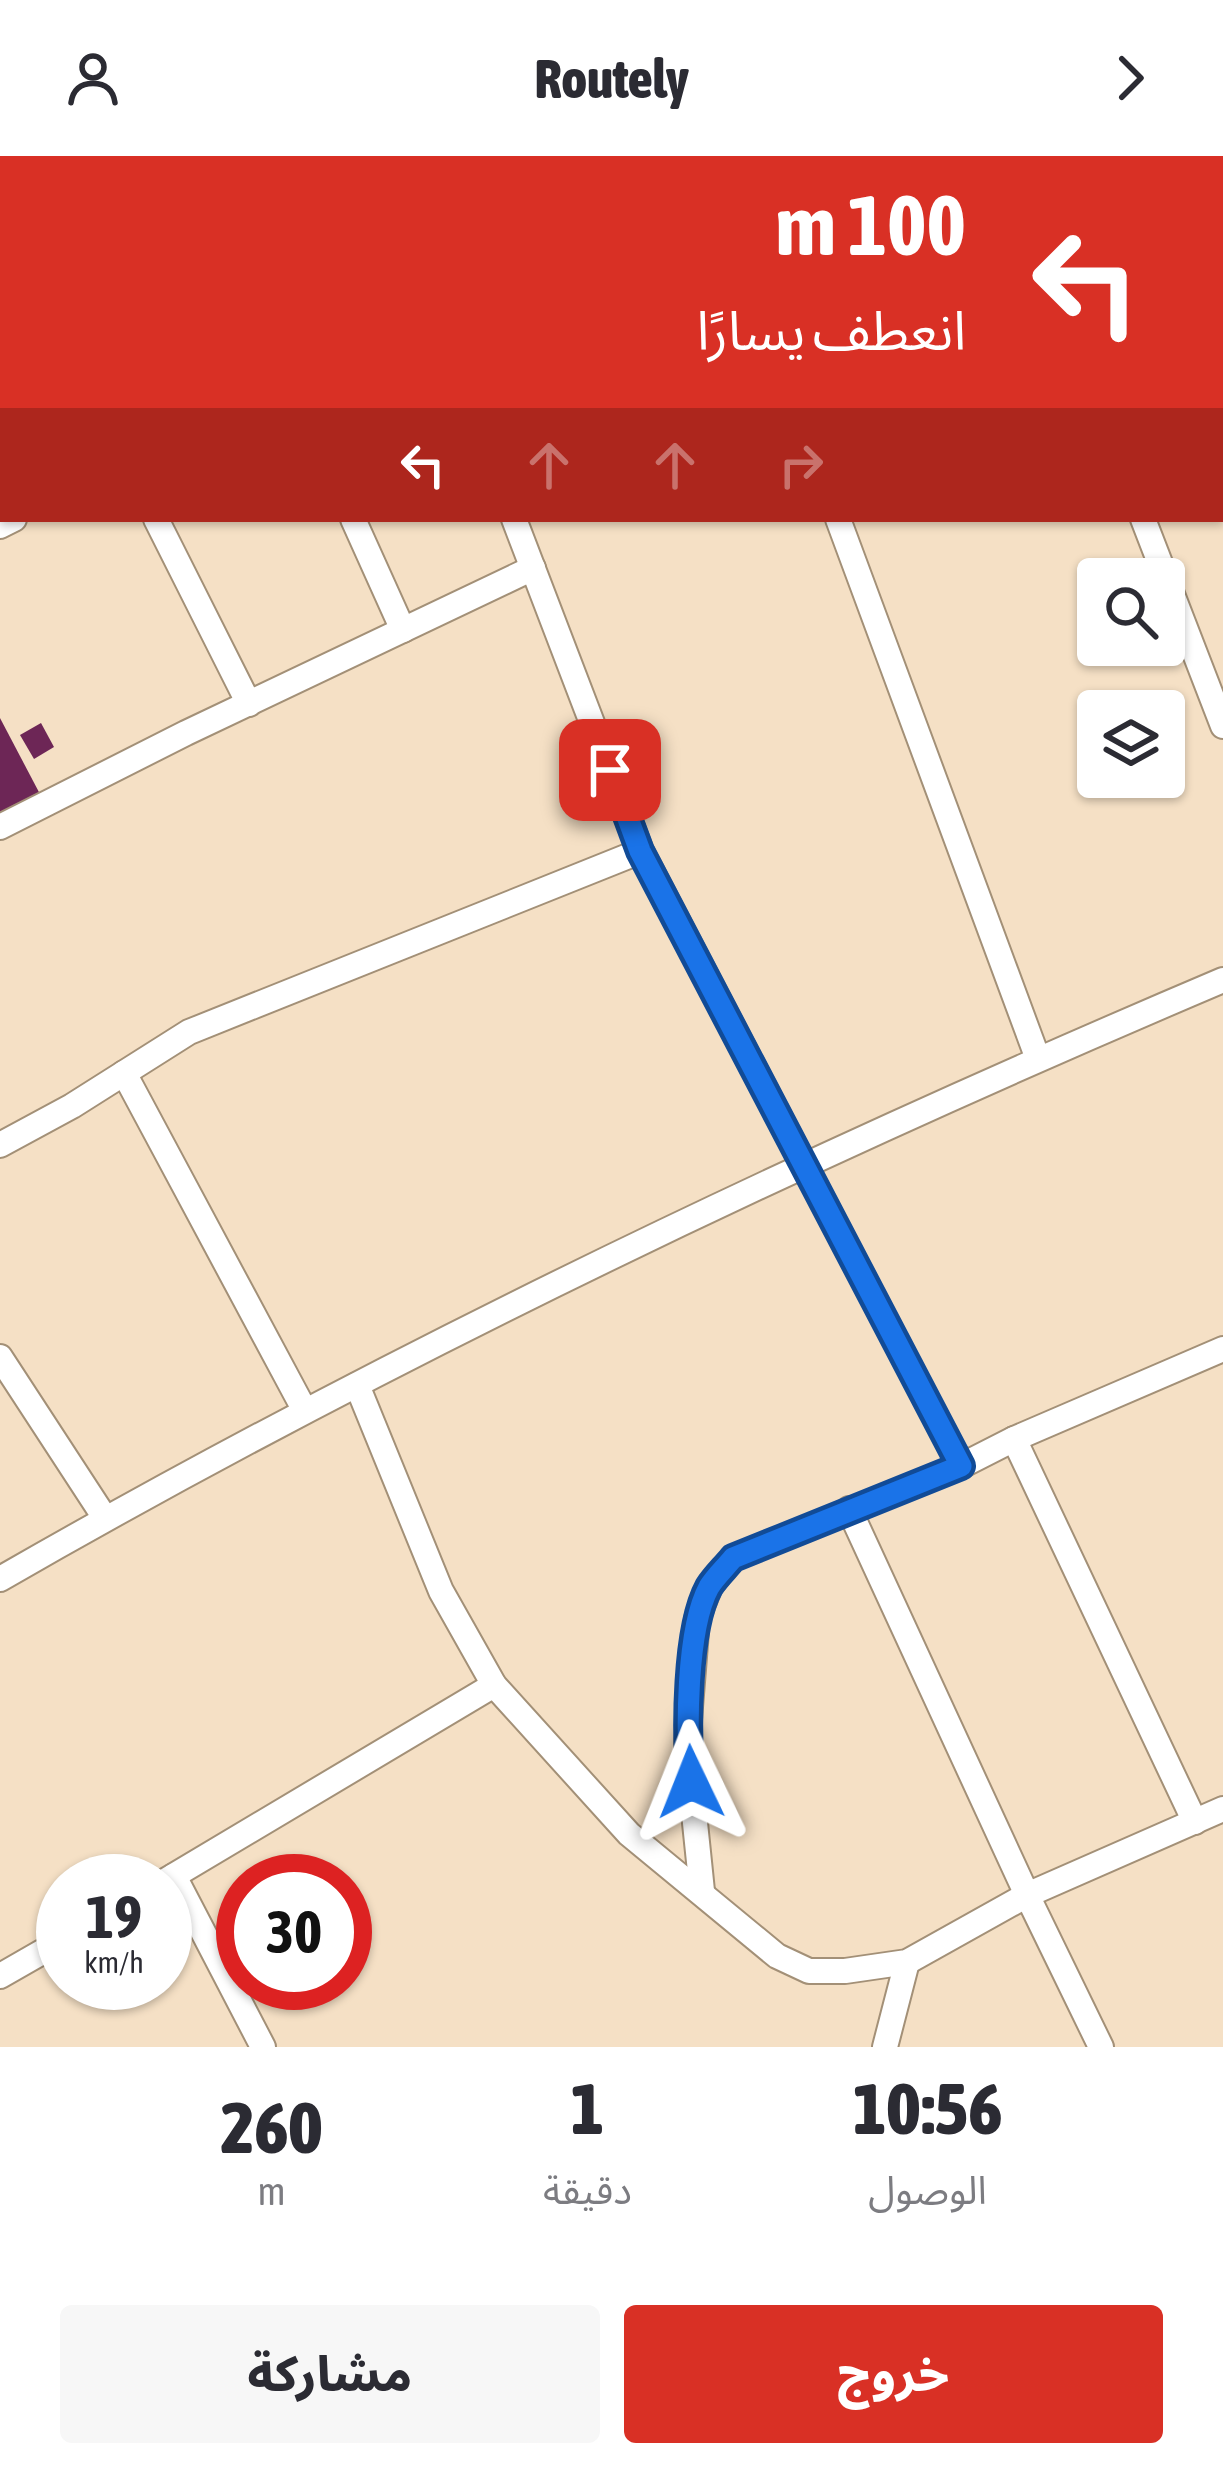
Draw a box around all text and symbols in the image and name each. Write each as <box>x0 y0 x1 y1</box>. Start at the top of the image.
icon: person <box>60 45 126 111</box>
icon: forward <box>1097 45 1163 111</box>
text: Routely <box>535 48 689 109</box>
text: 100 m <box>776 177 966 273</box>
icon: left <box>1008 204 1164 360</box>
text: انعطف يسارًا <box>696 300 966 361</box>
icon: left <box>390 432 456 498</box>
icon: ahead <box>516 432 582 498</box>
icon: ahead <box>642 432 708 498</box>
icon: right <box>768 432 834 498</box>
map controls <box>1077 558 1185 798</box>
button: search <box>1077 558 1185 666</box>
button: layers <box>1077 690 1185 798</box>
pin <box>559 719 661 821</box>
icon: arrive <box>577 737 643 803</box>
position arrow <box>628 1719 754 1845</box>
speed limit sign: 30 <box>216 1854 372 2010</box>
text: 19 <box>86 1882 142 1951</box>
text: km/h <box>84 1945 144 1979</box>
text: 1 <box>571 2067 604 2149</box>
text: 10:56 <box>853 2067 1002 2149</box>
text: 260 <box>221 2086 322 2168</box>
text: دقيقة <box>543 2168 632 2212</box>
text: الوصول <box>868 2168 987 2212</box>
text: m <box>257 2169 286 2213</box>
button: مشاركة <box>60 2305 600 2443</box>
button: خروج <box>624 2305 1163 2443</box>

